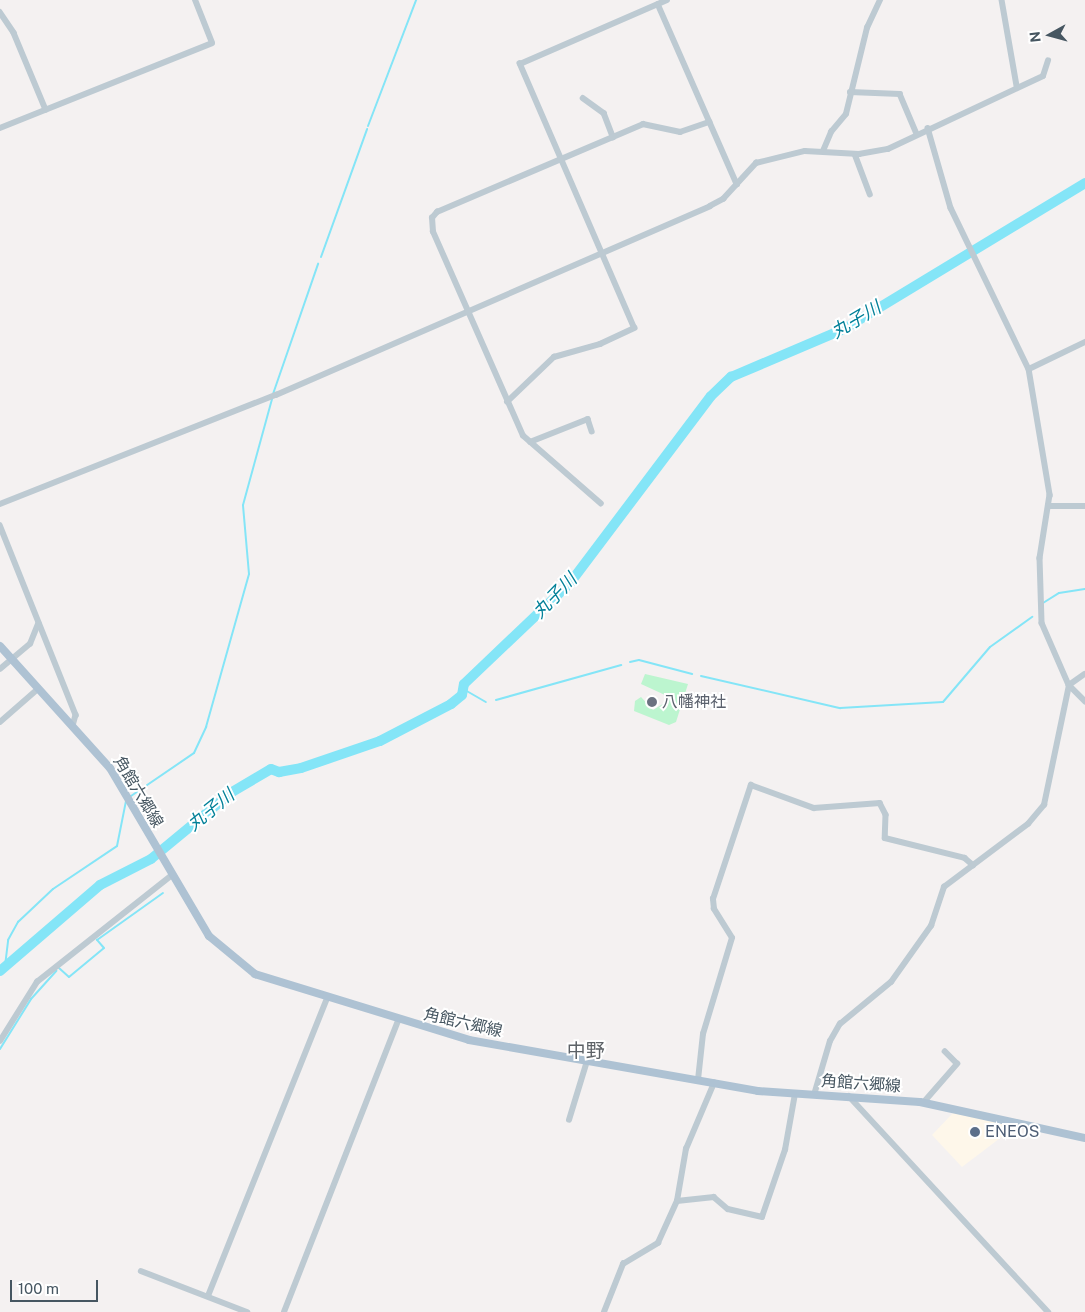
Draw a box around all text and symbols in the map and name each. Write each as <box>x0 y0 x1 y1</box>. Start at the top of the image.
north arrow <box>1025 10 1075 60</box>
text: N <box>1027 30 1044 43</box>
water label: 丸子川 <box>827 297 885 343</box>
water label: 丸子川 <box>528 569 582 623</box>
place label: 八幡神社 <box>662 692 726 712</box>
marker: 八幡神社 <box>646 696 658 708</box>
street label: 角館六郷線 <box>109 753 167 831</box>
water label: 丸子川 <box>183 785 239 835</box>
street label: 角館六郷線 <box>422 1005 504 1041</box>
district label: 中野 <box>567 1040 605 1062</box>
street label: 角館六郷線 <box>820 1072 902 1096</box>
place label: ENEOS <box>985 1122 1039 1142</box>
marker: ENEOS <box>969 1126 981 1138</box>
scale bar <box>12 1270 100 1302</box>
text: 100 m <box>18 1280 59 1297</box>

